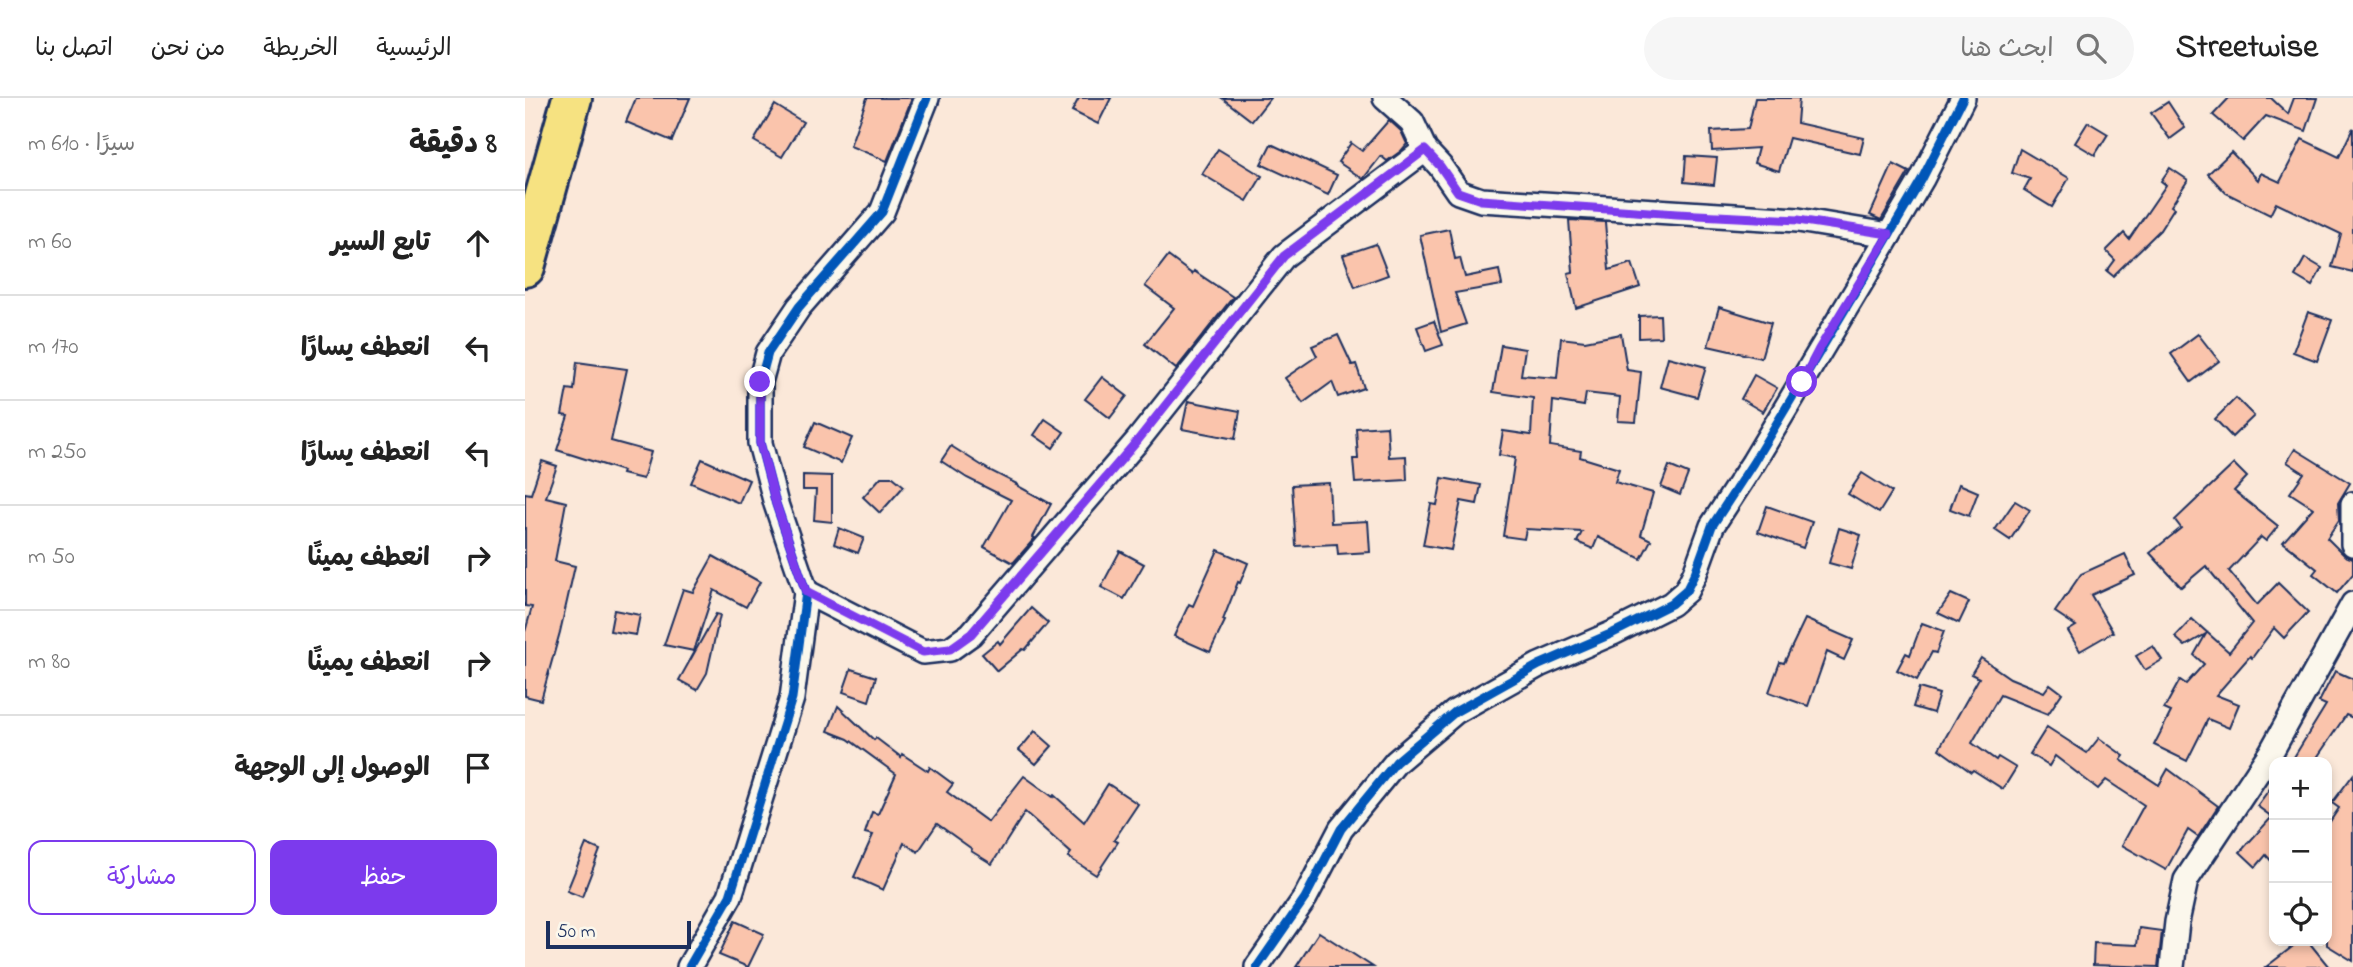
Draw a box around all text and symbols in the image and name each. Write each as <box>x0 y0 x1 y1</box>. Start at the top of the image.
search box <box>1644 17 2134 80</box>
text: Streetwise <box>2176 24 2318 72</box>
icon: search <box>2072 29 2110 67</box>
text: ابحث هنا <box>1960 31 2054 69</box>
text: اتصل بنا <box>35 32 113 67</box>
text: من نحن <box>151 32 225 67</box>
text: الخريطة <box>263 32 338 67</box>
text: الرئيسية <box>376 32 452 67</box>
text: 8 دقيقة <box>409 123 497 167</box>
text: سيرًا · 610 m <box>28 128 135 161</box>
icon: ahead <box>459 224 497 262</box>
text: تابع السير <box>331 225 430 263</box>
text: 60 m <box>28 226 72 259</box>
icon: left <box>459 329 497 367</box>
text: انعطف يسارًا <box>301 330 430 368</box>
text: 170 m <box>28 331 78 364</box>
route end <box>744 366 775 397</box>
route start <box>1786 366 1817 397</box>
icon: left <box>459 434 497 472</box>
text: انعطف يسارًا <box>301 435 430 473</box>
text: 250 m <box>28 436 86 469</box>
icon: right <box>459 539 497 577</box>
text: انعطف يمينًا <box>307 540 430 578</box>
text: 50 m <box>28 541 75 574</box>
icon: right <box>459 644 497 682</box>
text: انعطف يمينًا <box>307 645 430 683</box>
text: 80 m <box>28 646 70 679</box>
icon: arrive <box>459 749 497 787</box>
text: الوصول إلى الوجهة <box>234 750 430 788</box>
map controls <box>2269 757 2332 946</box>
button: + <box>2269 757 2332 820</box>
button: − <box>2269 820 2332 883</box>
button: مشاركة <box>28 840 256 915</box>
button: حفظ <box>270 840 497 915</box>
button: locate <box>2269 883 2332 946</box>
scale bar <box>546 918 691 950</box>
text: 50 m <box>557 919 596 946</box>

